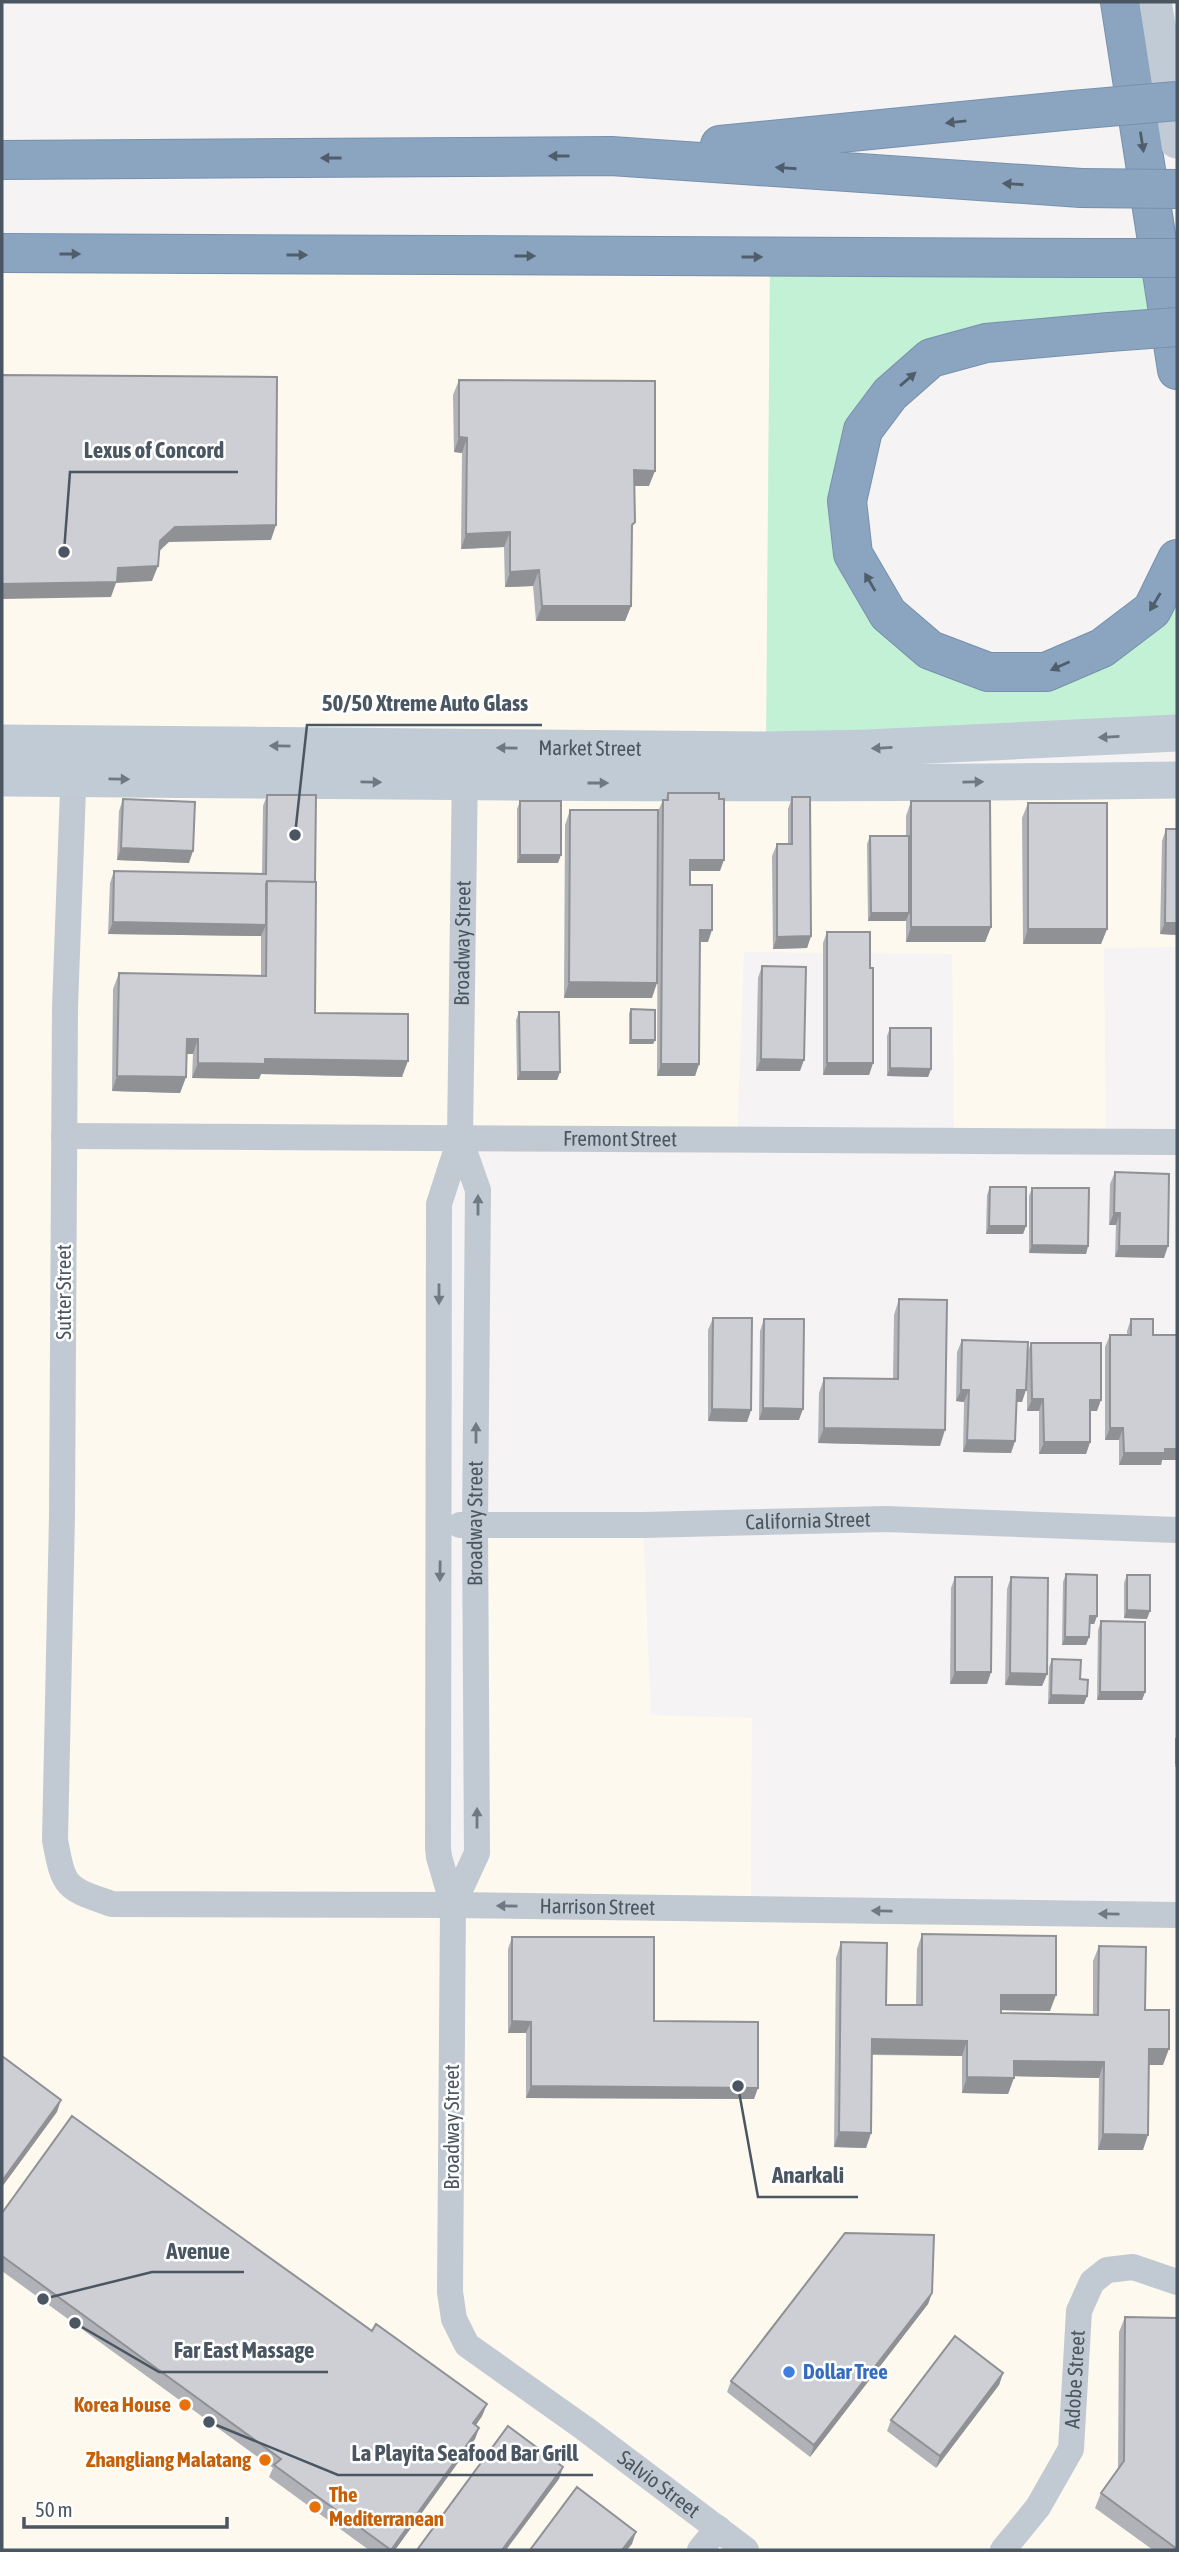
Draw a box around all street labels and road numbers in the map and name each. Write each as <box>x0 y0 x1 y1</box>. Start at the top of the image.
street label: Market Street <box>538 735 642 760</box>
street label: Broadway Street <box>449 880 474 1006</box>
street label: Fremont Street <box>563 1126 677 1150</box>
street label: Sutter Street <box>51 1244 75 1340</box>
street label: Broadway Street <box>462 1460 487 1586</box>
street label: California Street <box>745 1506 871 1533</box>
street label: Harrison Street <box>539 1893 655 1919</box>
street label: Broadway Street <box>439 2064 463 2190</box>
street label: Adobe Street <box>1059 2329 1089 2429</box>
street label: Salvio Street <box>614 2445 705 2522</box>

